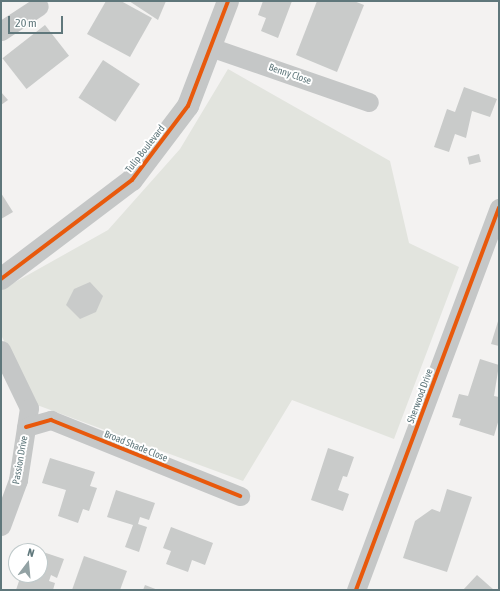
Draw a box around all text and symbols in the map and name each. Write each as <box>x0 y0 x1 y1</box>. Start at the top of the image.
scale bar <box>10 8 65 34</box>
text: 20 m <box>15 16 37 30</box>
street label: Benny Close <box>267 61 313 87</box>
street label: Tulip Boulevard <box>123 123 167 175</box>
street label: Sherwood Drive <box>405 367 435 425</box>
street label: Broad Shade Close <box>103 428 169 464</box>
street label: Passion Drive <box>10 435 30 485</box>
north arrow <box>8 543 48 583</box>
text: N <box>26 546 36 559</box>

